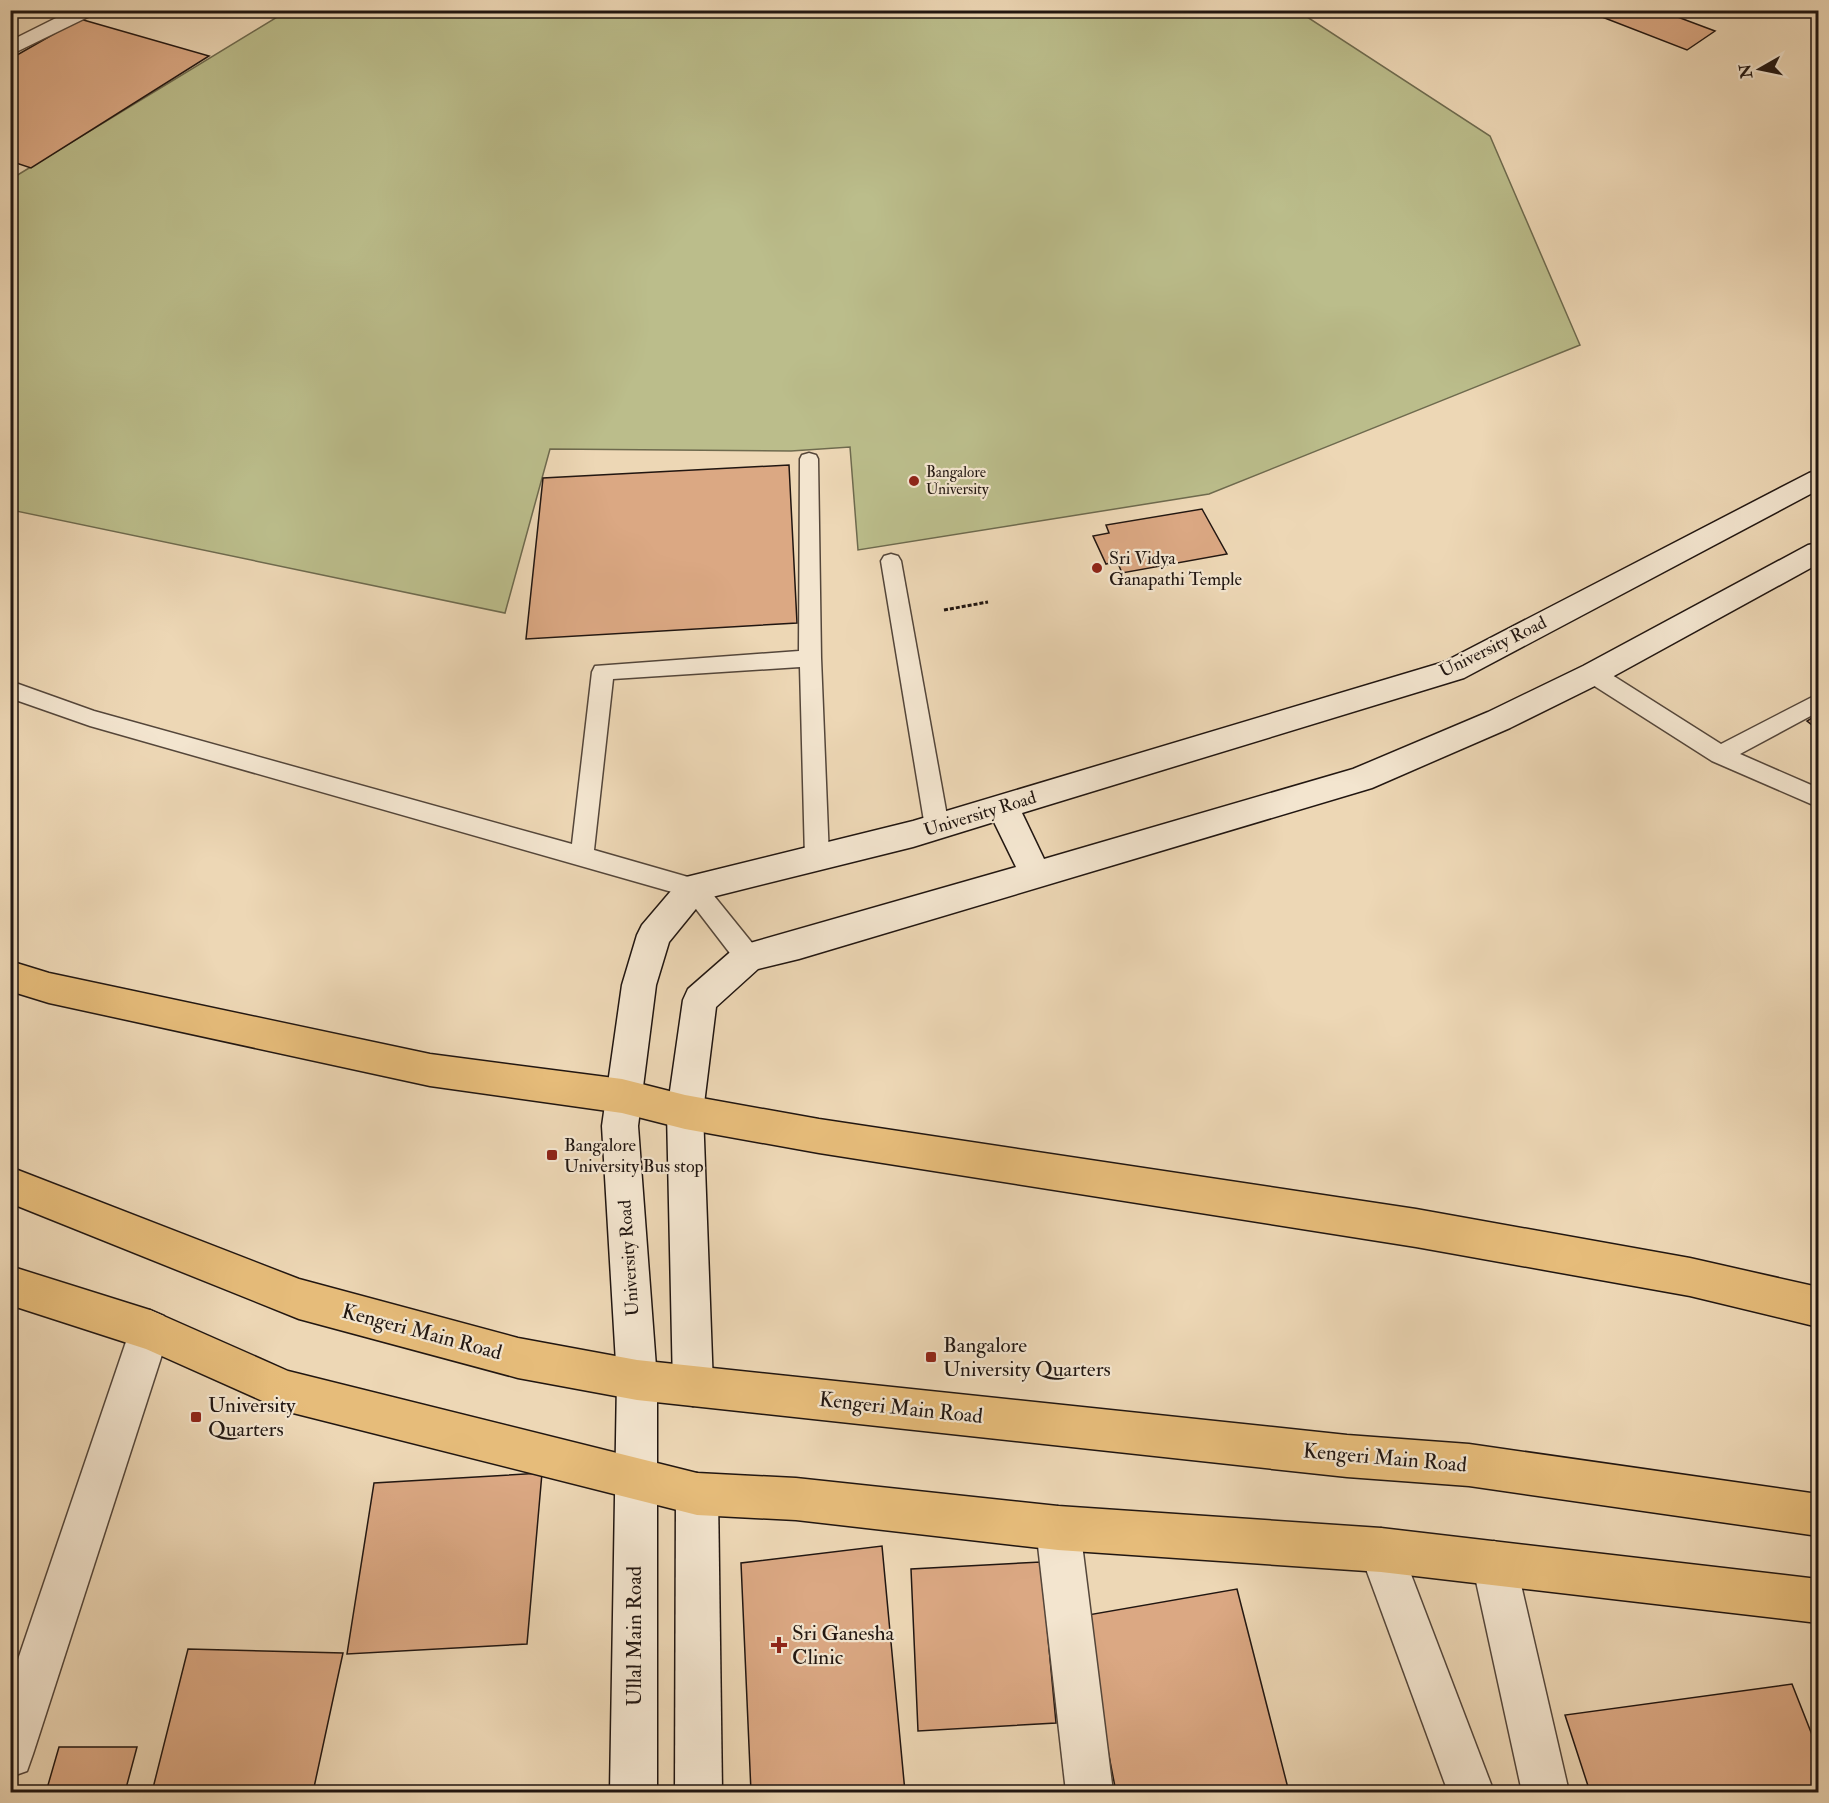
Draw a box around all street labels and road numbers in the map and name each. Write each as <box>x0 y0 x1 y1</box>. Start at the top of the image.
street label: University Road <box>1436 611 1551 683</box>
street label: University Road <box>921 786 1039 842</box>
street label: University Road <box>613 1199 645 1317</box>
street label: Kengeri Main Road <box>339 1298 506 1366</box>
street label: Kengeri Main Road <box>818 1386 985 1430</box>
street label: Kengeri Main Road <box>1302 1437 1469 1479</box>
street label: Ullal Main Road <box>621 1565 648 1706</box>

